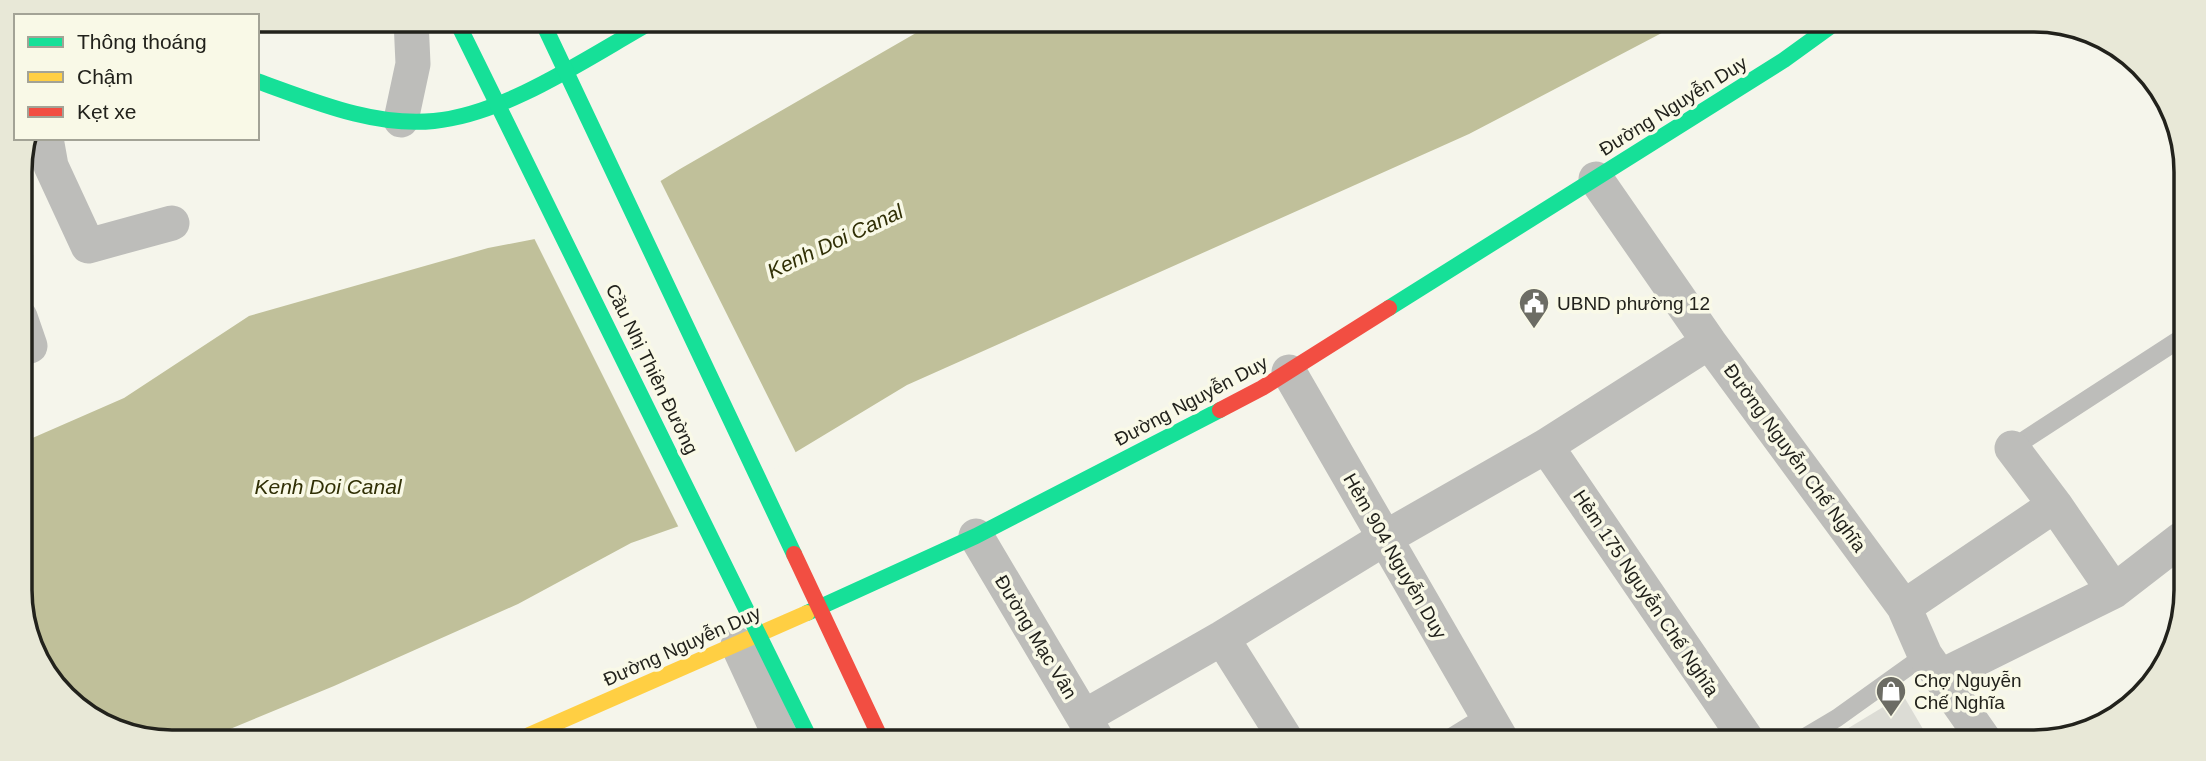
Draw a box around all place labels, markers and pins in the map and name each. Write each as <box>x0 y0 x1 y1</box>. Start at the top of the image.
public building icon: UBND phường 12 <box>1517 286 1551 330</box>
place label: UBND phường 12 <box>1557 293 1710 314</box>
place label: Chợ Nguyễn Chế Nghĩa <box>1914 670 2022 713</box>
shop icon: Chợ Nguyễn Chế Nghĩa <box>1874 674 1908 718</box>

